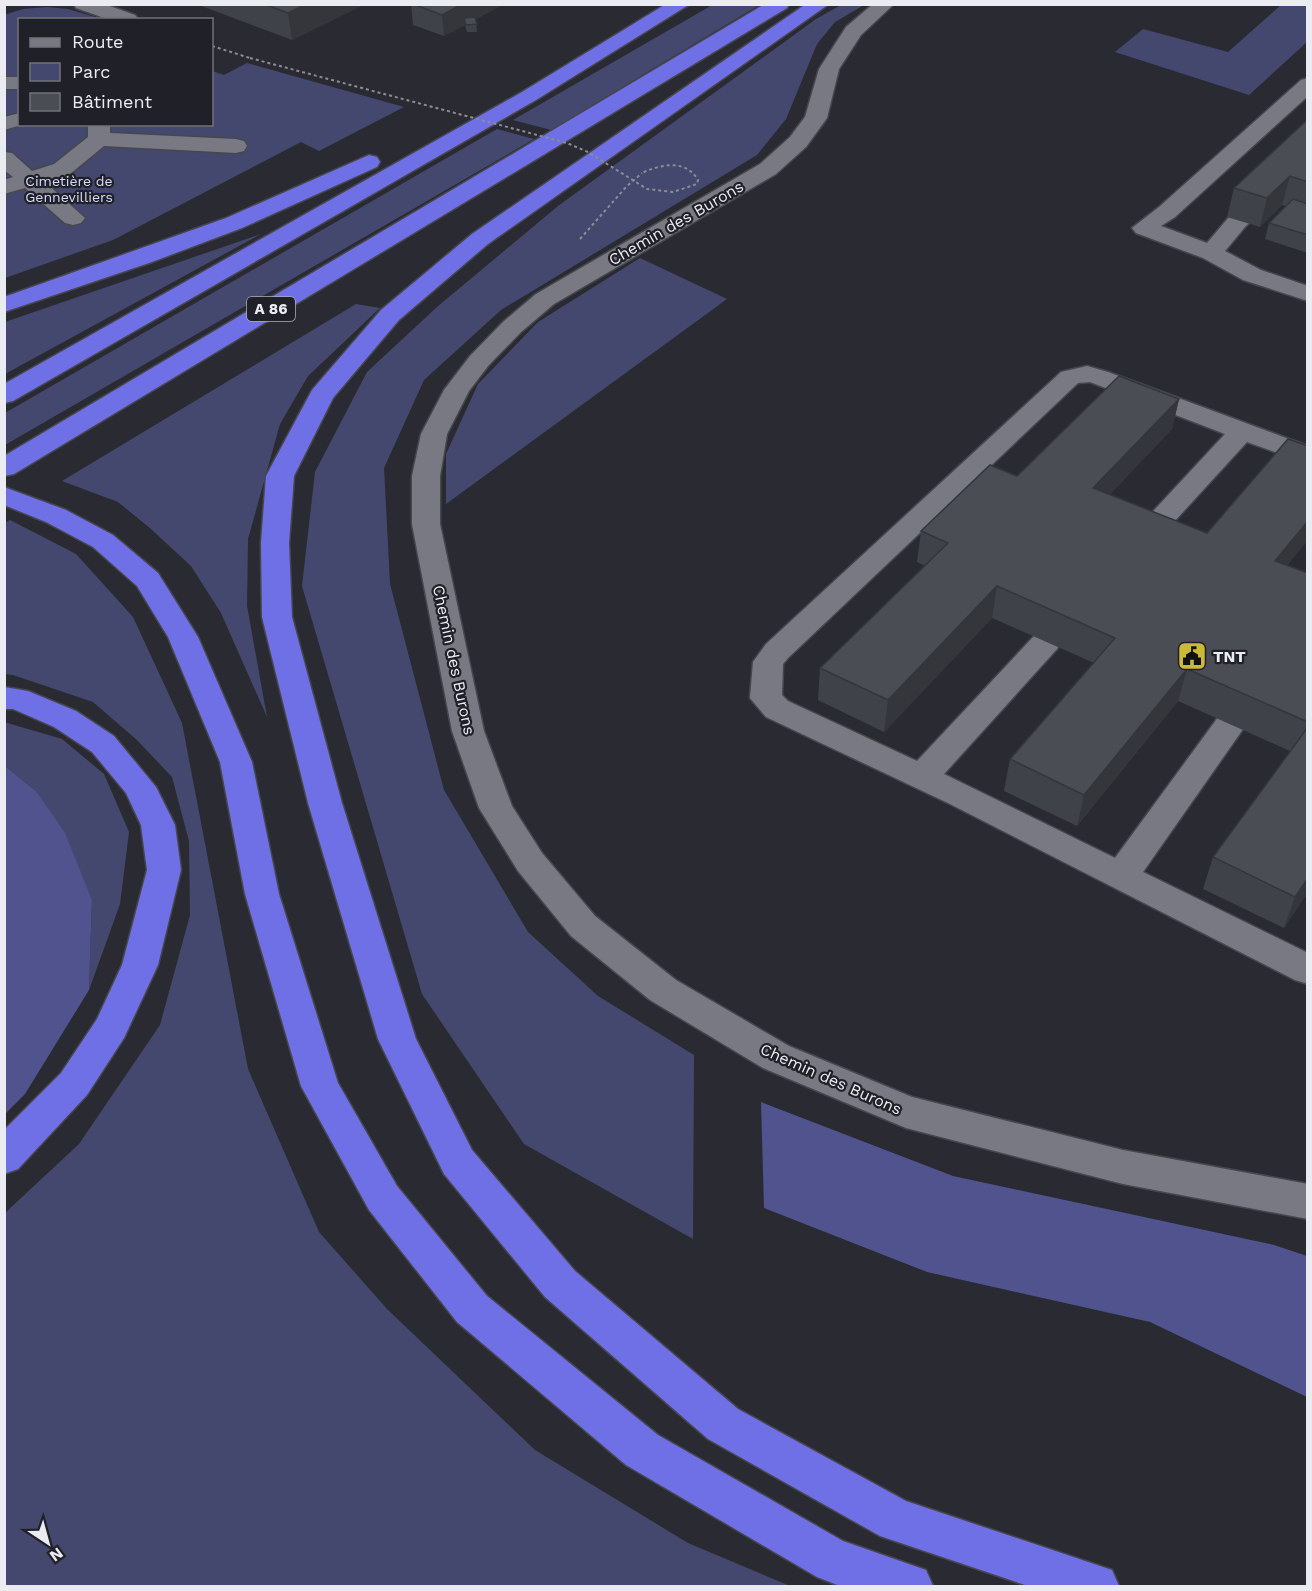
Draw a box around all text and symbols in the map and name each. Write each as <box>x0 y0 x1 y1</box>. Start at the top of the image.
legend <box>18 18 213 126</box>
text: Route <box>72 31 124 52</box>
text: Parc <box>72 61 110 82</box>
text: Bâtiment <box>72 91 152 112</box>
park label: Cimetière de Gennevilliers <box>25 173 113 205</box>
street label: Chemin des Burons <box>605 177 747 269</box>
road number: A 86 <box>247 297 295 321</box>
street label: Chemin des Burons <box>429 583 479 737</box>
public building icon: TNT <box>1176 640 1208 672</box>
place label: TNT <box>1213 647 1246 666</box>
street label: Chemin des Burons <box>757 1039 905 1119</box>
north arrow <box>18 1513 78 1573</box>
text: N <box>46 1544 67 1566</box>

